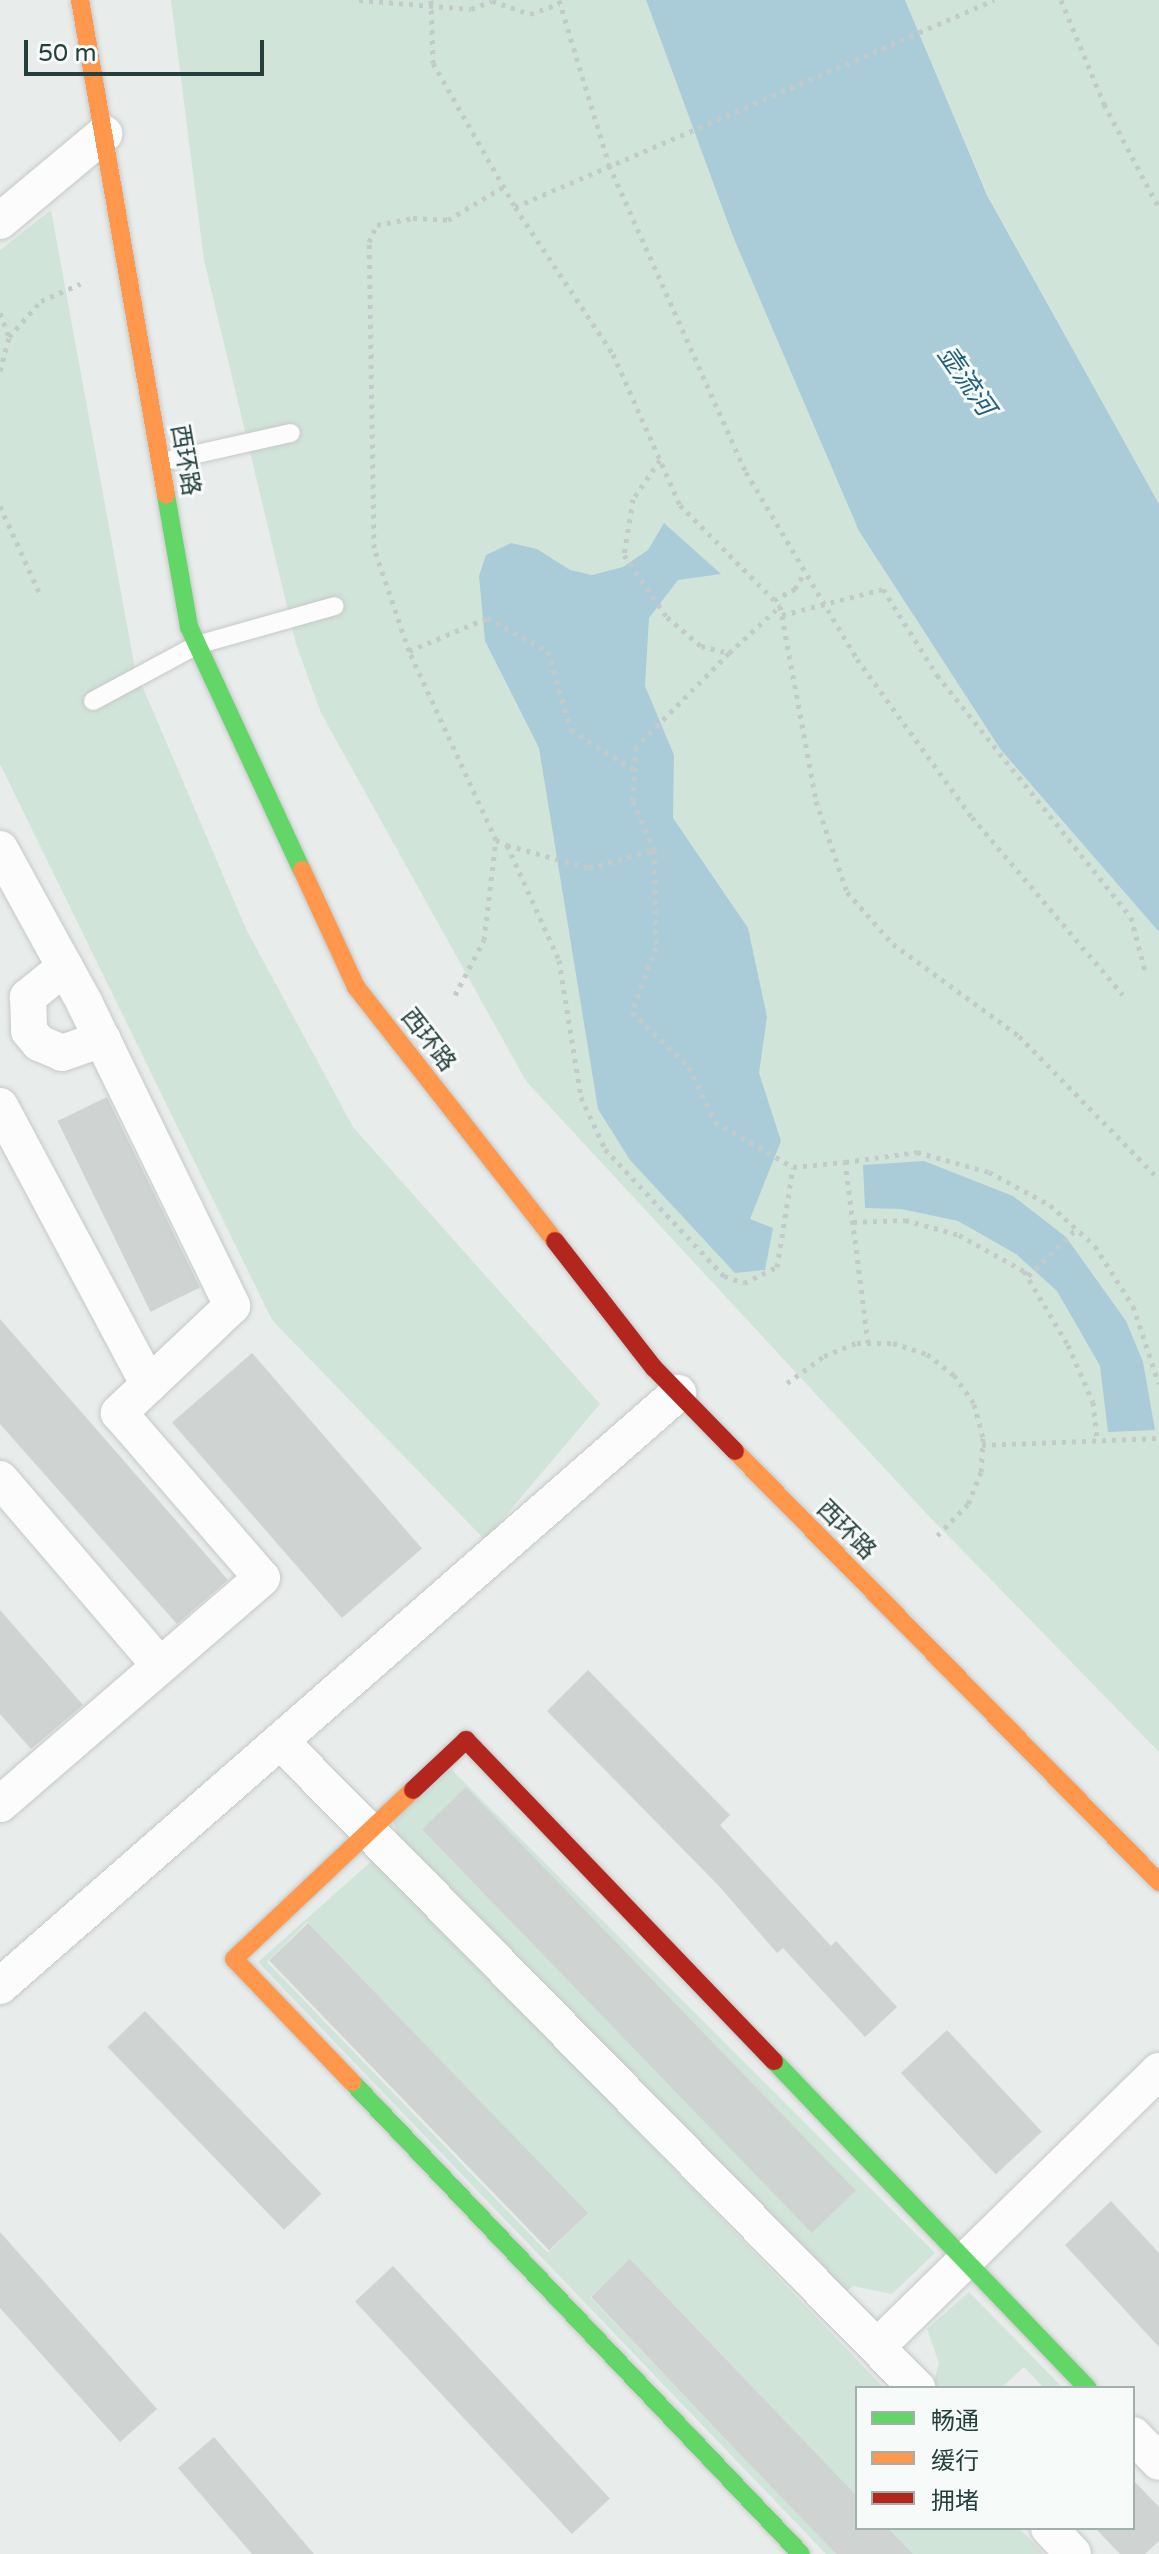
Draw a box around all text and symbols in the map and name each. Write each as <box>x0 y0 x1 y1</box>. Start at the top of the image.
scale bar <box>28 24 268 74</box>
text: 50 m <box>38 39 96 68</box>
water label: 壶流河 <box>931 340 1001 422</box>
street label: 西环路 <box>165 422 205 498</box>
street label: 西环路 <box>394 1003 462 1077</box>
street label: 西环路 <box>810 1494 882 1566</box>
legend <box>855 2386 1135 2530</box>
text: 畅通 <box>931 2407 979 2436</box>
text: 缓行 <box>931 2447 979 2476</box>
text: 拥堵 <box>931 2487 979 2516</box>

